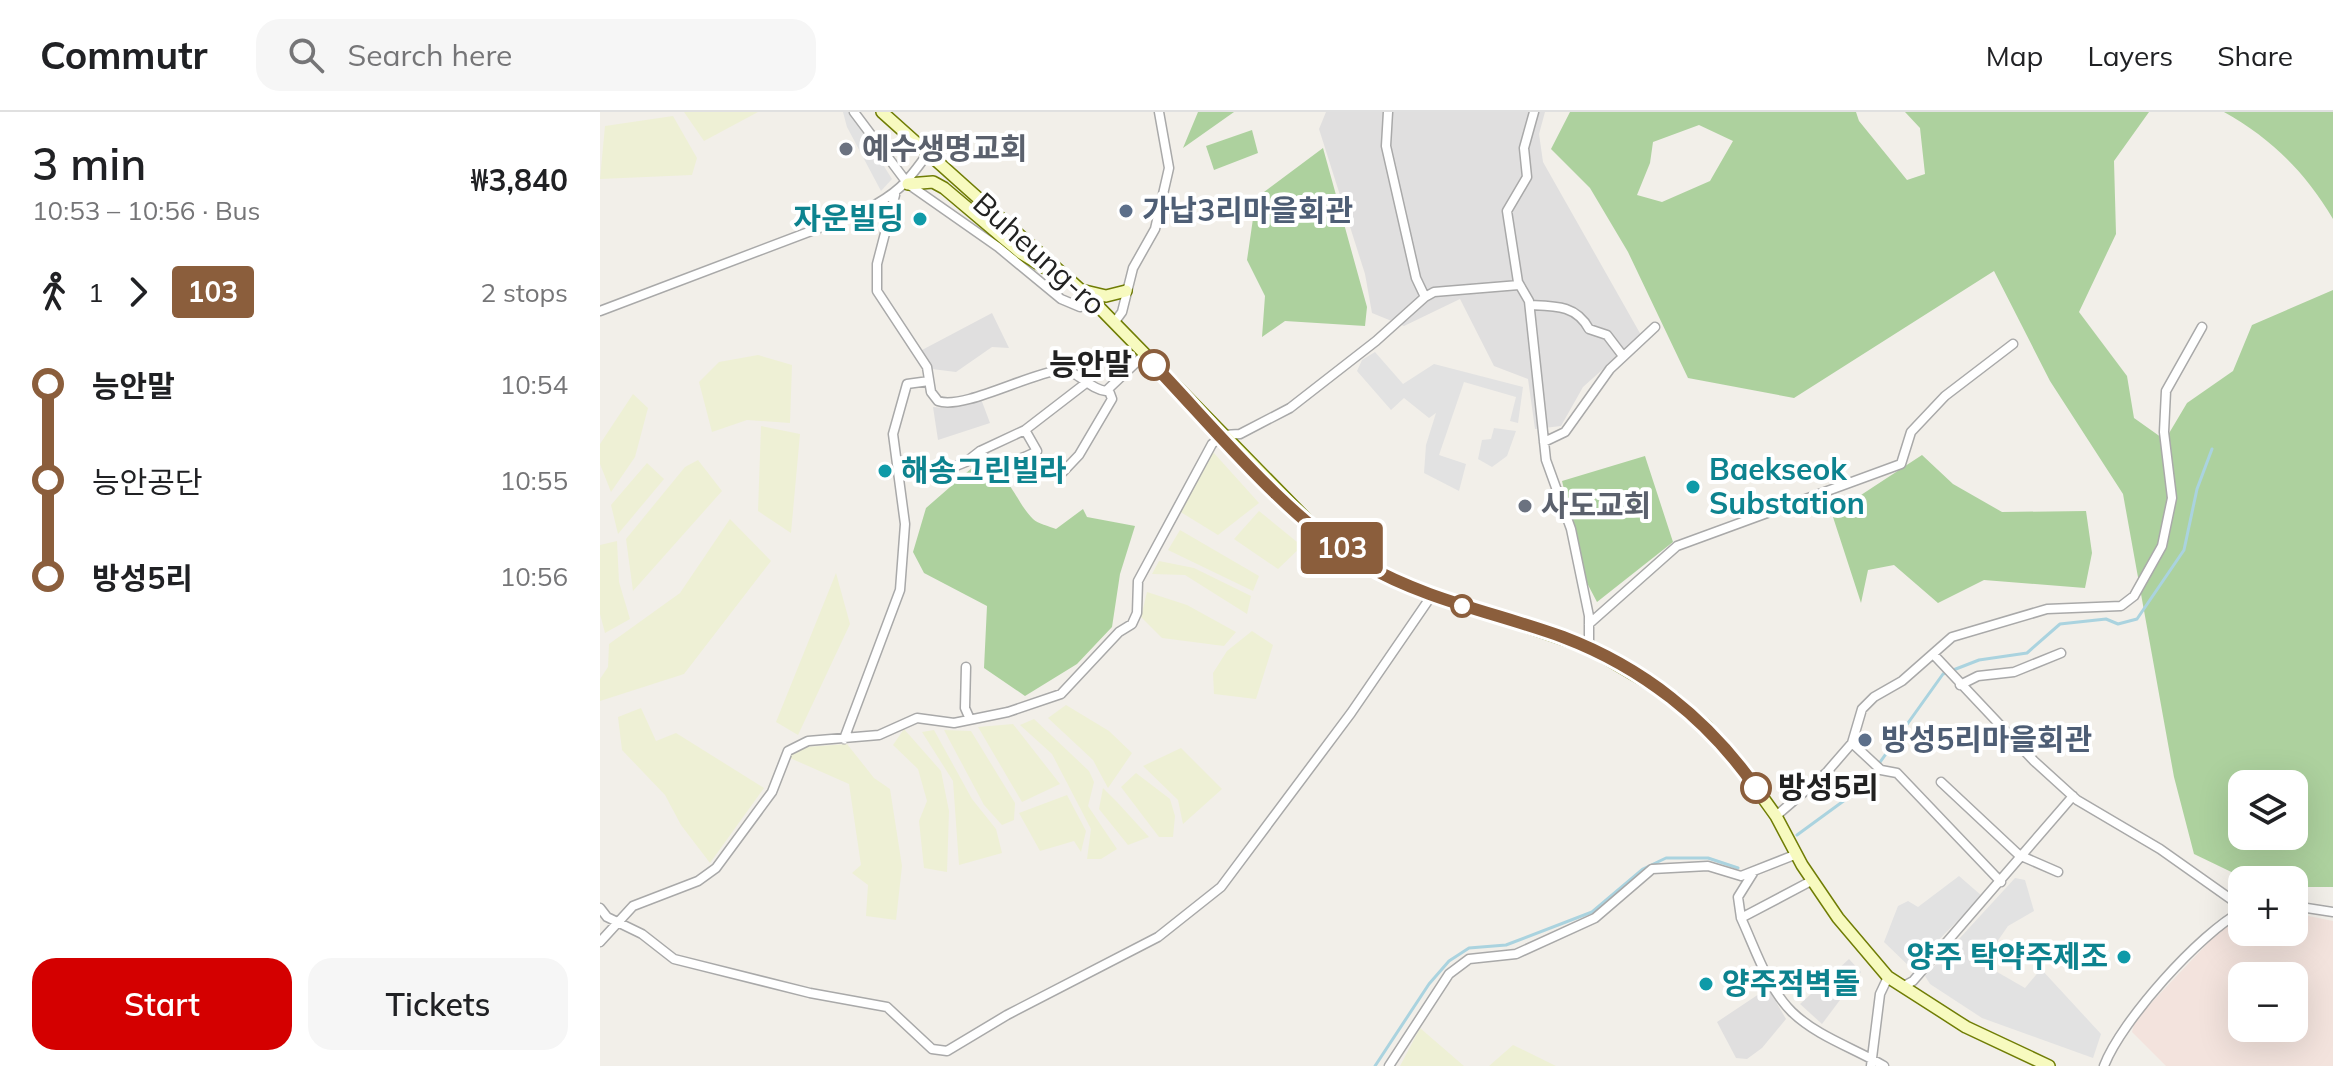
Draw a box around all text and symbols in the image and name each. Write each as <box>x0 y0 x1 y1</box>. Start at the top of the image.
search box <box>256 19 816 91</box>
text: Commutr <box>40 31 208 79</box>
icon: search <box>284 33 328 77</box>
text: Search here <box>348 36 512 74</box>
text: Map <box>1986 38 2043 73</box>
text: Layers <box>2087 38 2173 73</box>
text: Share <box>2217 38 2293 73</box>
place label: 예수생명교회 <box>862 129 1028 167</box>
text: 3 min <box>32 136 146 191</box>
marker: 예수생명교회 <box>837 140 855 158</box>
text: ₩3,840 <box>471 161 568 199</box>
street label: Buheung-ro <box>966 184 1114 323</box>
place label: 가납3리마을회관 <box>1142 191 1353 229</box>
text: 10:53 – 10:56 · Bus <box>32 194 261 227</box>
place label: 자운빌딩 <box>794 199 904 237</box>
marker: 가납3리마을회관 <box>1117 202 1135 220</box>
marker: 자운빌딩 <box>911 210 929 228</box>
icon: walk <box>32 270 76 314</box>
icon: forward <box>116 270 160 314</box>
text: 103 <box>188 274 238 309</box>
text: 1 <box>88 276 104 309</box>
text: 2 stops <box>481 276 568 309</box>
place label: 능안말 <box>1049 345 1132 383</box>
marker: 능안말 <box>1139 350 1169 380</box>
text: 능안말 <box>92 367 175 405</box>
text: 10:54 <box>500 368 568 401</box>
place label: Baekseok Substation <box>1709 450 1865 522</box>
place label: 해송그린빌라 <box>901 451 1067 489</box>
marker: 해송그린빌라 <box>876 462 894 480</box>
text: 능안공단 <box>92 463 202 501</box>
text: 10:55 <box>500 464 568 497</box>
marker: Baekseok Substation <box>1684 478 1702 496</box>
place label: 사도교회 <box>1541 486 1651 524</box>
marker: 사도교회 <box>1516 497 1534 515</box>
line badge: 103 <box>1296 522 1388 574</box>
text: 103 <box>1317 530 1367 565</box>
text: 방성5리 <box>92 559 193 597</box>
text: 10:56 <box>500 560 568 593</box>
unlabelled marker <box>1451 595 1473 617</box>
place label: 방성5리마을회관 <box>1881 720 2092 758</box>
marker: 방성5리마을회관 <box>1856 731 1874 749</box>
place label: 방성5리 <box>1778 768 1879 806</box>
map controls <box>2228 770 2308 1042</box>
button: layers <box>2228 770 2308 850</box>
marker: 방성5리 <box>1741 773 1771 803</box>
button: + <box>2228 866 2308 946</box>
place label: 양주 탁약주제조 <box>1907 937 2108 975</box>
marker: 양주 탁약주제조 <box>2115 948 2133 966</box>
button: Start <box>32 958 292 1050</box>
button: Tickets <box>308 958 568 1050</box>
button: − <box>2228 962 2308 1042</box>
place label: 양주적벽돌 <box>1722 964 1860 1002</box>
marker: 양주적벽돌 <box>1697 975 1715 993</box>

